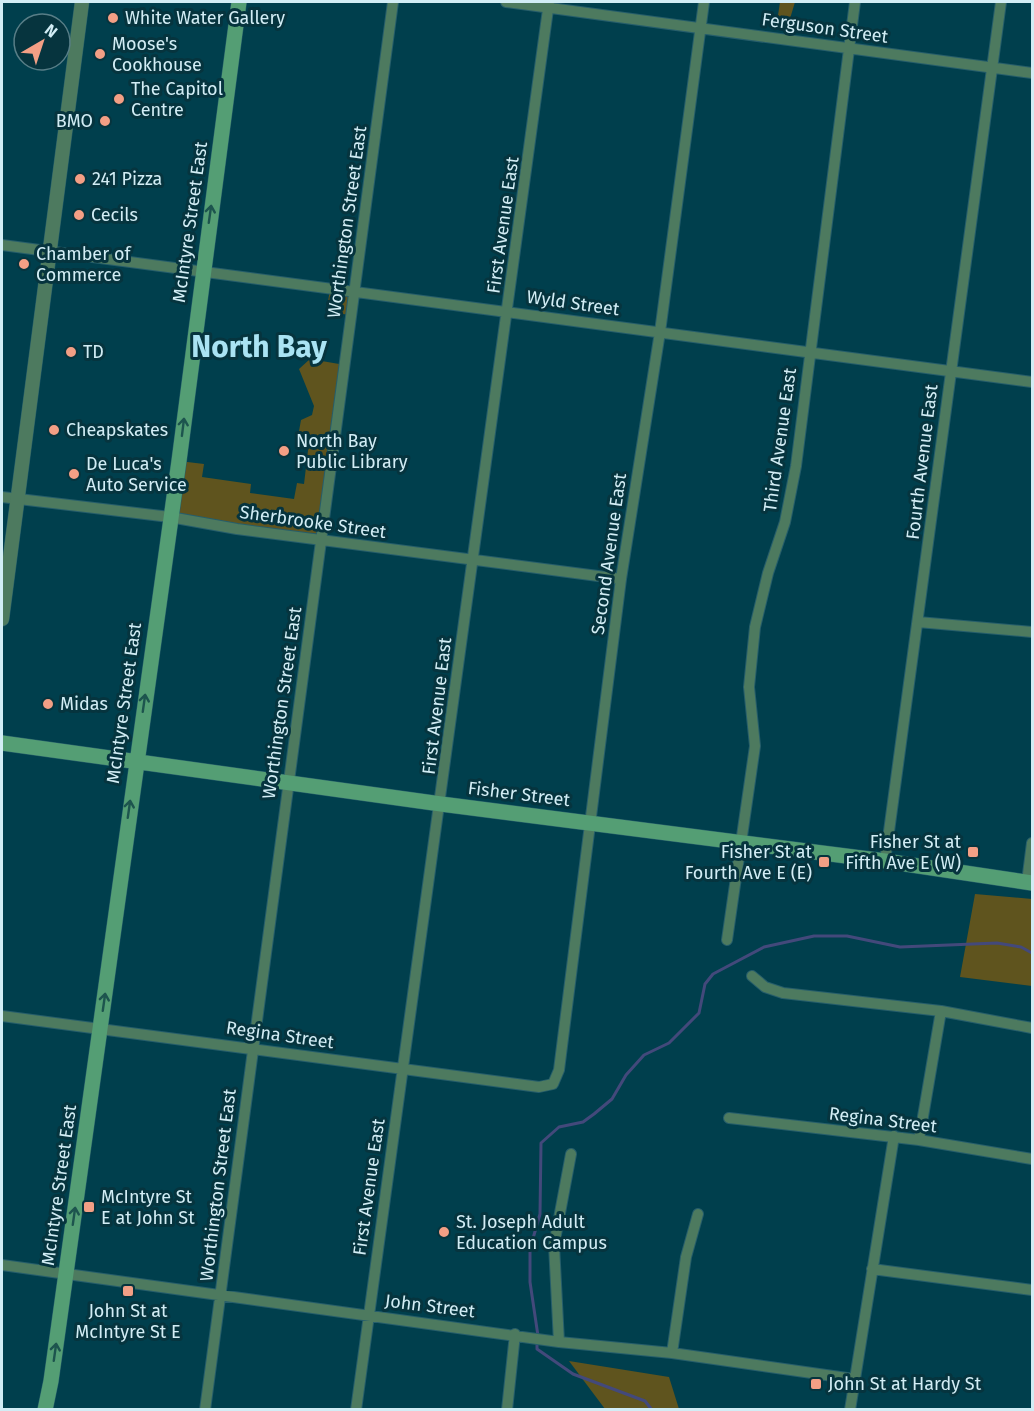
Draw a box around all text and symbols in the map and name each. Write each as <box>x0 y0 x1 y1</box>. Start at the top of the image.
place label: White Water Gallery <box>125 7 285 29</box>
street label: Ferguson Street <box>760 8 890 48</box>
marker: White Water Gallery <box>106 11 120 25</box>
north arrow <box>12 12 72 72</box>
text: N <box>41 20 61 41</box>
place label: Moose's Cookhouse <box>112 33 202 76</box>
marker: Moose's Cookhouse <box>93 47 107 61</box>
place label: The Capitol Centre <box>131 78 223 121</box>
marker: The Capitol Centre <box>112 92 126 106</box>
place label: BMO <box>56 110 93 132</box>
marker: BMO <box>98 114 112 128</box>
street label: Worthington Street East <box>323 124 371 319</box>
street label: McIntyre Street East <box>168 140 212 304</box>
street label: First Avenue East <box>482 155 524 295</box>
place label: 241 Pizza <box>92 168 162 190</box>
marker: 241 Pizza <box>73 172 87 186</box>
place label: Cecils <box>91 204 138 226</box>
one-way arrow <box>205 205 216 225</box>
marker: Cecils <box>72 208 86 222</box>
place label: Chamber of Commerce <box>36 243 132 286</box>
marker: Chamber of Commerce <box>17 257 31 271</box>
street label: Wyld Street <box>525 286 621 320</box>
district label: North Bay <box>191 329 327 365</box>
place label: TD <box>83 341 104 363</box>
marker: TD <box>64 345 78 359</box>
street label: Third Avenue East <box>759 366 801 513</box>
street label: Fourth Avenue East <box>902 383 943 541</box>
one-way arrow <box>178 417 189 437</box>
place label: Cheapskates <box>66 419 168 441</box>
marker: Cheapskates <box>47 423 61 437</box>
place label: North Bay Public Library <box>296 430 408 473</box>
marker: North Bay Public Library <box>277 444 291 458</box>
place label: De Luca's Auto Service <box>86 453 187 496</box>
marker: De Luca's Auto Service <box>67 467 81 481</box>
street label: Second Avenue East <box>587 471 631 636</box>
street label: Sherbrooke Street <box>238 501 388 543</box>
street label: Worthington Street East <box>258 605 306 800</box>
street label: McIntyre Street East <box>102 621 146 785</box>
street label: First Avenue East <box>418 636 456 776</box>
place label: Midas <box>60 693 108 715</box>
one-way arrow <box>138 694 149 713</box>
marker: Midas <box>41 697 55 711</box>
street label: Fisher Street <box>467 777 572 811</box>
one-way arrow <box>124 799 135 819</box>
place label: Fisher St at Fifth Ave E (W) <box>845 831 961 874</box>
place label: Fisher St at Fourth Ave E (E) <box>685 841 812 884</box>
marker: Fisher St at Fifth Ave E (W) <box>966 845 980 859</box>
marker: Fisher St at Fourth Ave E (E) <box>817 855 831 869</box>
one-way arrow <box>98 993 109 1013</box>
street label: Regina Street <box>225 1017 336 1054</box>
street label: Worthington Street East <box>195 1087 241 1283</box>
street label: Regina Street <box>828 1102 939 1138</box>
street label: McIntyre Street East <box>37 1103 81 1267</box>
street label: First Avenue East <box>348 1117 390 1257</box>
place label: McIntyre St E at John St <box>101 1186 195 1229</box>
marker: McIntyre St E at John St <box>82 1200 96 1214</box>
one-way arrow <box>68 1207 79 1227</box>
place label: St. Joseph Adult Education Campus <box>456 1211 607 1254</box>
marker: St. Joseph Adult Education Campus <box>437 1225 451 1239</box>
marker: John St at McIntyre St E <box>121 1284 135 1298</box>
street label: John Street <box>384 1290 477 1323</box>
place label: John St at McIntyre St E <box>75 1300 181 1343</box>
one-way arrow <box>50 1343 61 1362</box>
place label: John St at Hardy St <box>828 1373 982 1395</box>
marker: John St at Hardy St <box>809 1377 823 1391</box>

